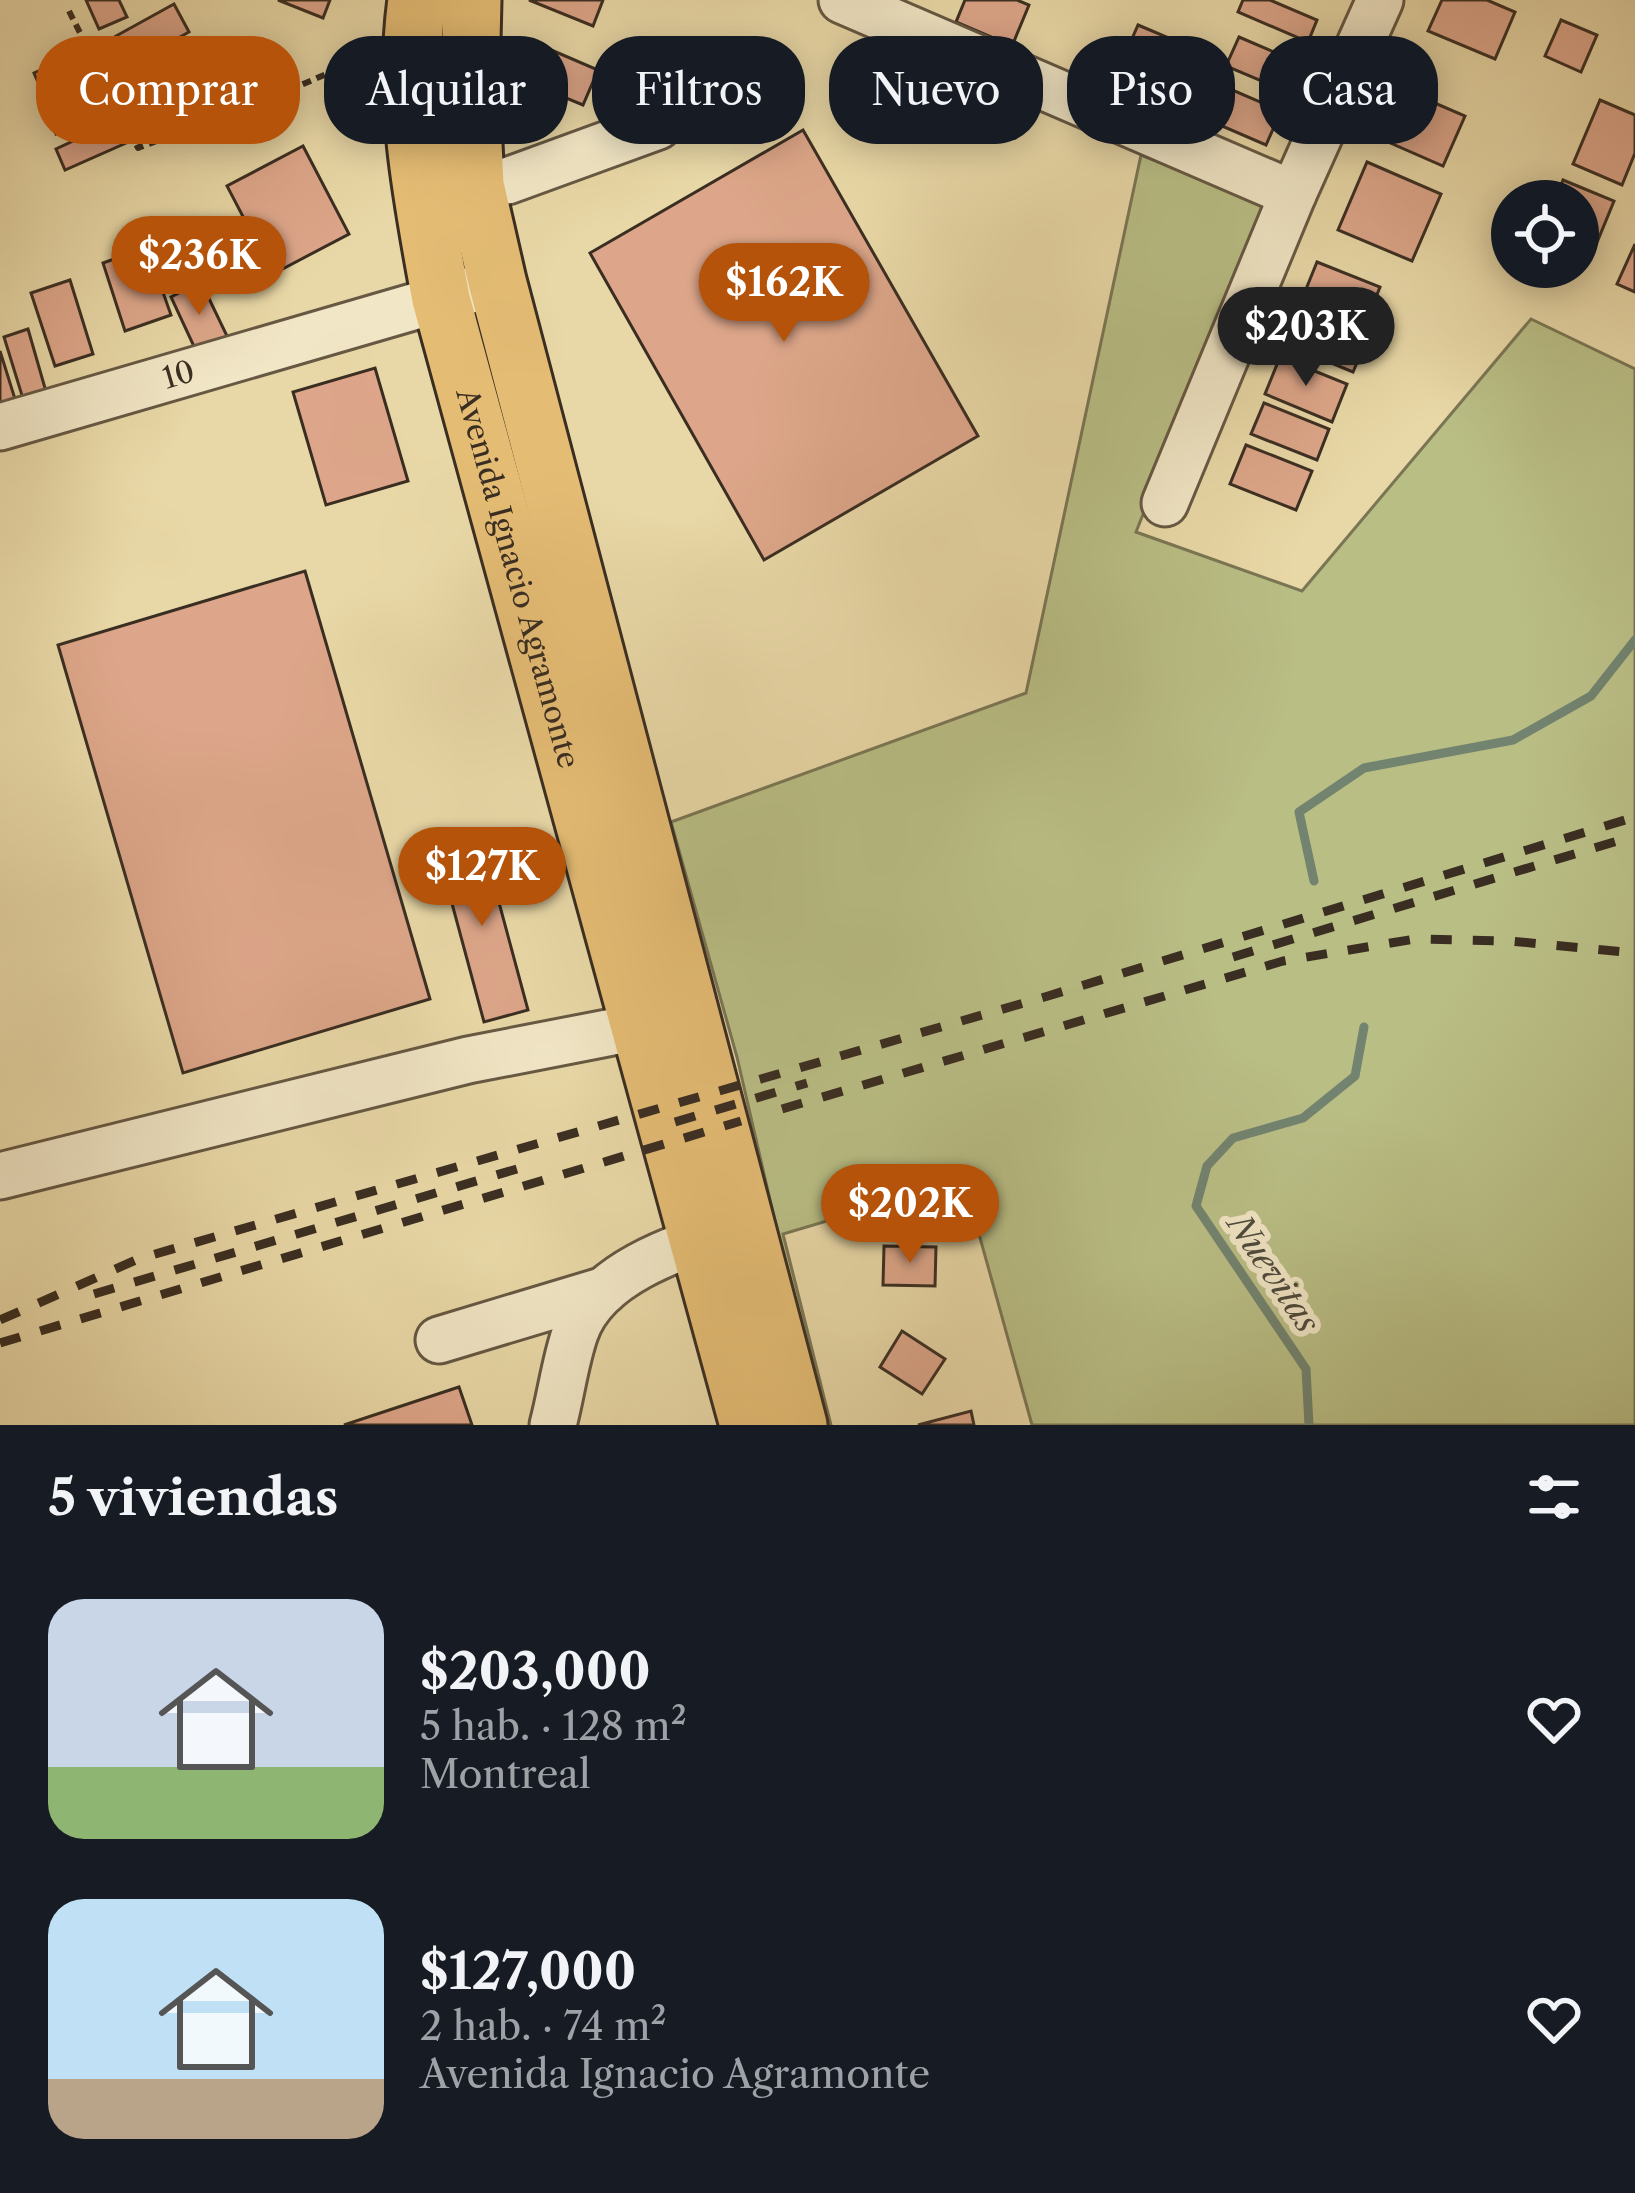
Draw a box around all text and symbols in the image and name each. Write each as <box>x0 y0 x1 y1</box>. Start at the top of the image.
chip: Comprar <box>36 36 300 144</box>
chip: Alquilar <box>324 36 568 144</box>
chip: Filtros <box>592 36 805 144</box>
chip: Nuevo <box>829 36 1043 144</box>
chip: Piso <box>1067 36 1235 144</box>
chip: Casa <box>1259 36 1438 144</box>
map controls <box>1491 180 1599 288</box>
button: locate <box>1491 180 1599 288</box>
pin: $236K <box>115 216 283 318</box>
text: $236K <box>138 231 260 279</box>
pin: $162K <box>700 243 868 345</box>
text: $162K <box>726 258 842 306</box>
pin: $203K <box>1222 287 1390 389</box>
text: $203K <box>1245 302 1367 350</box>
street label: 10 <box>158 352 199 397</box>
street label: Avenida Ignacio Agramonte <box>448 383 588 772</box>
pin: $127K <box>398 827 566 929</box>
text: $127K <box>425 842 539 890</box>
pin: $202K <box>826 1164 994 1266</box>
text: $202K <box>848 1179 972 1227</box>
water label: Nuevitas <box>1217 1203 1329 1341</box>
icon: filters <box>1521 1464 1587 1530</box>
text: 5 viviendas <box>48 1466 338 1528</box>
text: $203,000 <box>420 1640 651 1702</box>
icon: home <box>144 1647 288 1791</box>
icon: heart <box>1521 1686 1587 1752</box>
text: 5 hab. · 128 m² <box>420 1702 687 1750</box>
text: Montreal <box>420 1750 590 1798</box>
text: $127,000 <box>420 1940 636 2002</box>
icon: home <box>144 1947 288 2091</box>
icon: heart <box>1521 1986 1587 2052</box>
text: 2 hab. · 74 m² <box>420 2002 667 2050</box>
text: Avenida Ignacio Agramonte <box>420 2050 930 2098</box>

